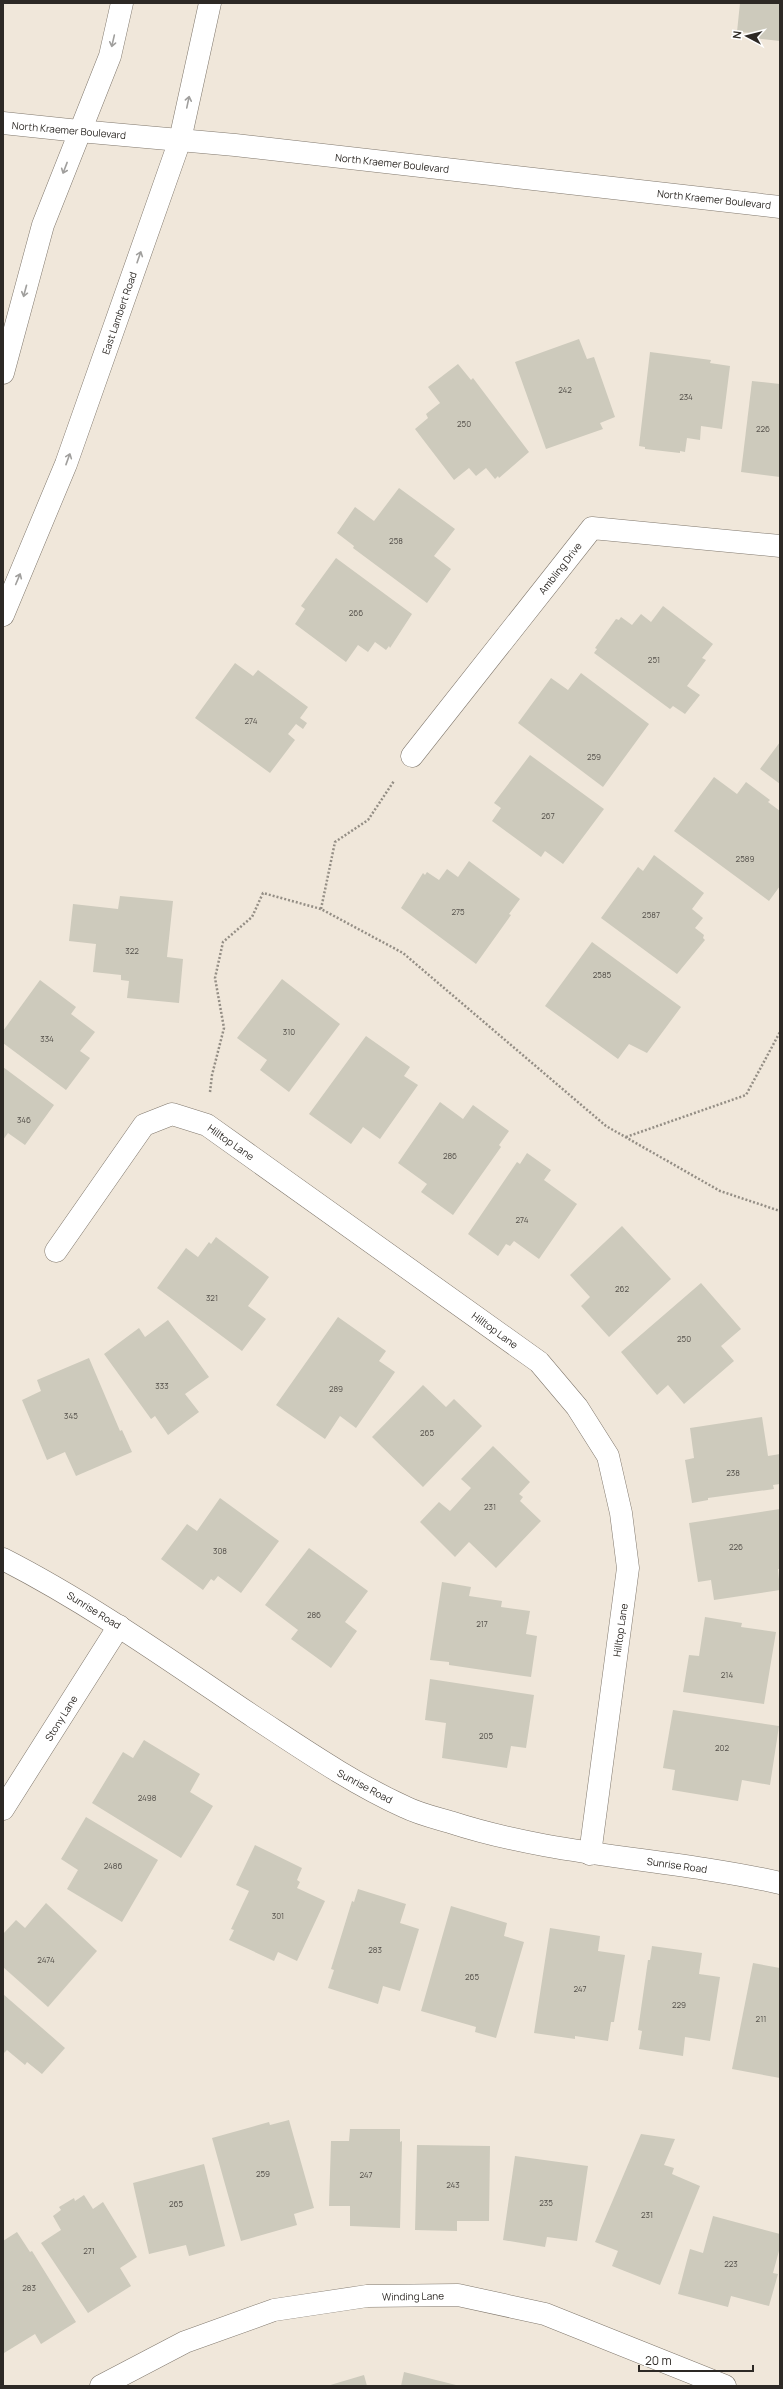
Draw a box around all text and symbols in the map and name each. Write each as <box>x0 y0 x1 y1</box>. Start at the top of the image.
north arrow <box>727 16 767 56</box>
text: N <box>729 30 745 40</box>
one-way arrow <box>109 34 117 47</box>
one-way arrow <box>185 96 193 109</box>
street label: North Kraemer Boulevard <box>11 118 127 142</box>
street label: North Kraemer Boulevard <box>334 150 450 176</box>
one-way arrow <box>61 161 69 173</box>
street label: North Kraemer Boulevard <box>656 186 772 212</box>
one-way arrow <box>135 251 143 263</box>
street label: East Lambert Road <box>98 270 140 356</box>
one-way arrow <box>21 284 28 297</box>
house number: 242 <box>558 384 572 395</box>
house number: 234 <box>679 391 693 402</box>
house number: 250 <box>457 418 471 429</box>
house number: 226 <box>756 423 770 434</box>
one-way arrow <box>65 452 72 465</box>
house number: 258 <box>389 535 403 546</box>
street label: Ambling Drive <box>535 539 585 597</box>
one-way arrow <box>15 573 22 585</box>
house number: 266 <box>349 607 363 618</box>
house number: 251 <box>648 654 660 665</box>
house number: 274 <box>245 715 258 726</box>
house number: 259 <box>587 751 601 762</box>
house number: 267 <box>541 810 555 821</box>
house number: 2589 <box>736 853 754 864</box>
house number: 275 <box>451 906 465 917</box>
house number: 2587 <box>642 909 660 920</box>
house number: 322 <box>125 945 139 956</box>
house number: 2585 <box>593 969 612 980</box>
house number: 310 <box>283 1026 295 1037</box>
house number: 334 <box>40 1033 54 1044</box>
house number: 346 <box>17 1114 31 1125</box>
street label: Hilltop Lane <box>205 1121 257 1163</box>
house number: 286 <box>443 1150 457 1161</box>
house number: 274 <box>516 1214 529 1225</box>
house number: 262 <box>615 1283 629 1294</box>
house number: 321 <box>206 1292 218 1303</box>
street label: Hilltop Lane <box>469 1308 521 1352</box>
house number: 250 <box>677 1333 691 1344</box>
house number: 333 <box>155 1380 169 1391</box>
house number: 289 <box>329 1383 343 1394</box>
house number: 345 <box>64 1410 78 1421</box>
house number: 265 <box>420 1427 434 1438</box>
house number: 238 <box>726 1467 740 1478</box>
house number: 231 <box>484 1501 496 1512</box>
house number: 226 <box>729 1541 743 1552</box>
house number: 308 <box>213 1545 227 1556</box>
street label: Sunrise Road <box>65 1588 124 1632</box>
street label: Hilltop Lane <box>609 1602 631 1658</box>
house number: 286 <box>307 1609 321 1620</box>
house number: 217 <box>476 1618 488 1629</box>
house number: 214 <box>721 1669 733 1680</box>
street label: Stony Lane <box>41 1692 81 1743</box>
house number: 205 <box>479 1730 493 1741</box>
house number: 202 <box>715 1742 729 1753</box>
street label: Sunrise Road <box>335 1766 395 1806</box>
house number: 2498 <box>138 1792 157 1803</box>
street label: Sunrise Road <box>646 1854 708 1876</box>
house number: 2486 <box>104 1860 122 1871</box>
house number: 301 <box>272 1910 284 1921</box>
house number: 283 <box>368 1944 382 1955</box>
house number: 2474 <box>37 1954 55 1965</box>
house number: 265 <box>465 1971 479 1982</box>
house number: 247 <box>573 1983 587 1994</box>
house number: 229 <box>672 1999 686 2010</box>
house number: 211 <box>756 2013 766 2024</box>
house number: 259 <box>256 2168 270 2179</box>
house number: 247 <box>359 2169 373 2180</box>
house number: 243 <box>446 2179 460 2190</box>
house number: 235 <box>539 2197 553 2208</box>
house number: 265 <box>169 2198 183 2209</box>
house number: 231 <box>641 2209 653 2220</box>
house number: 271 <box>83 2245 95 2256</box>
house number: 223 <box>724 2258 738 2269</box>
house number: 283 <box>22 2282 36 2293</box>
street label: Winding Lane <box>382 2288 444 2304</box>
scale bar <box>639 2347 753 2373</box>
text: 20 m <box>645 2352 672 2369</box>

